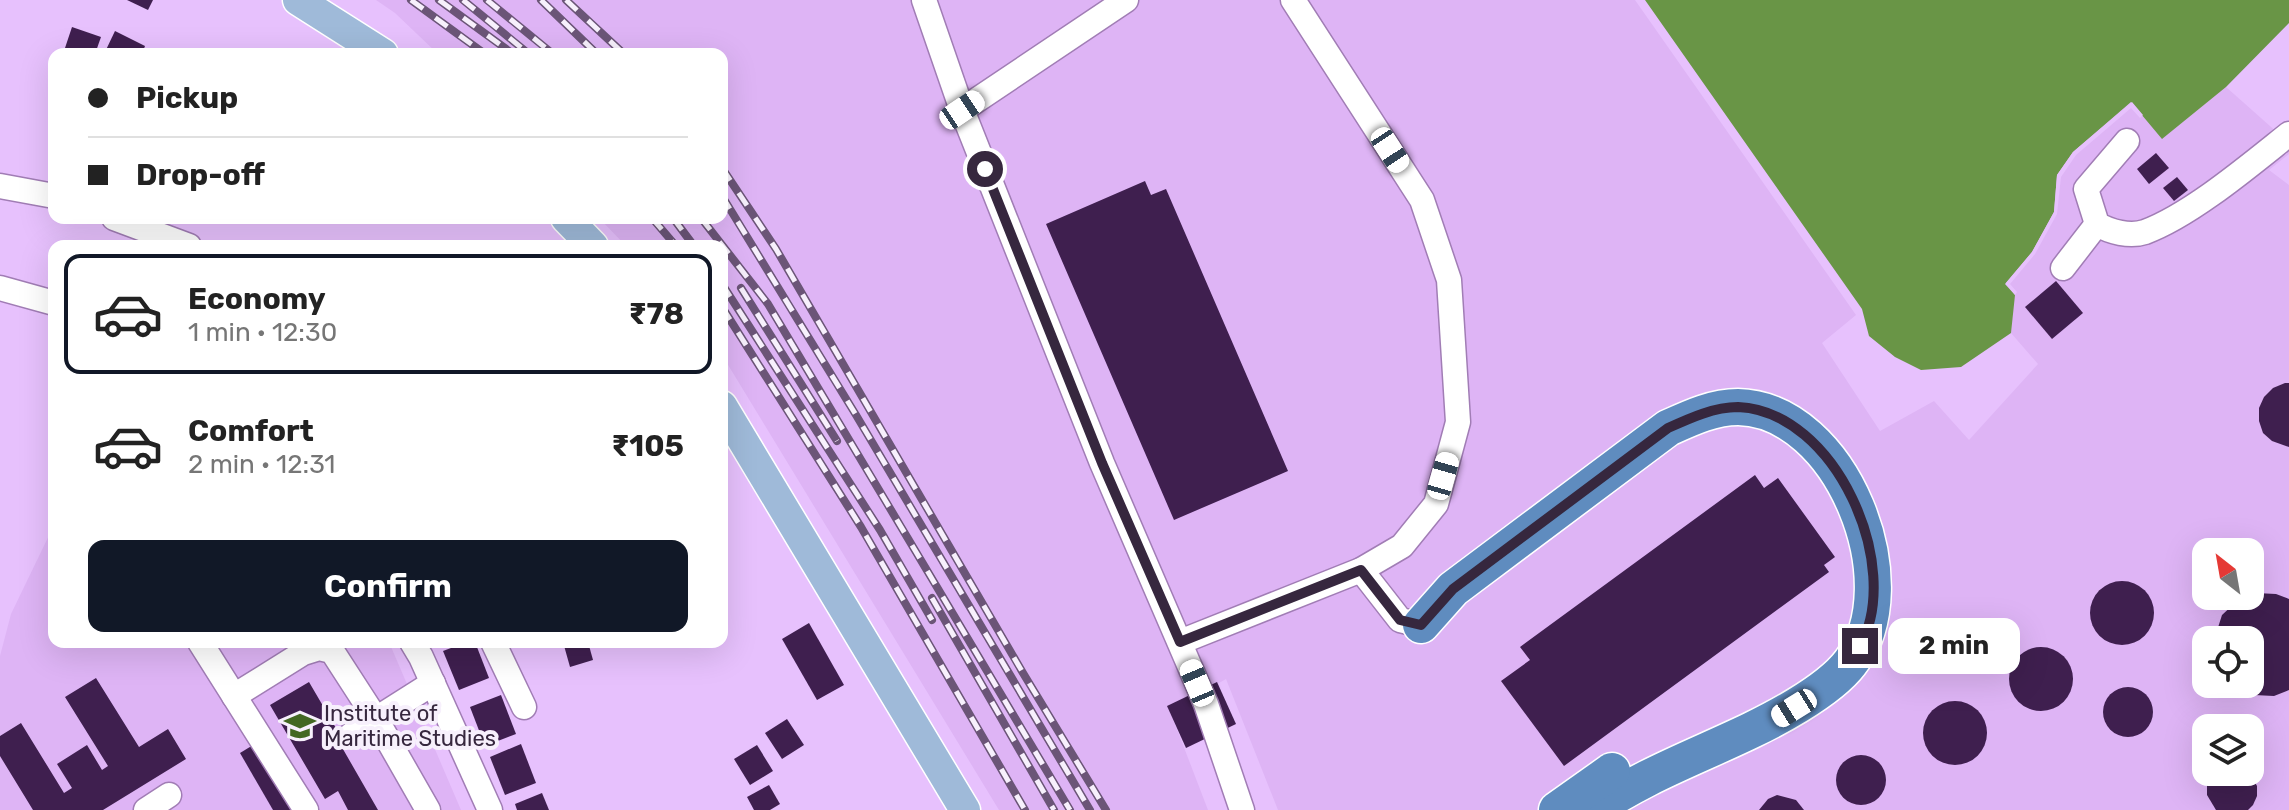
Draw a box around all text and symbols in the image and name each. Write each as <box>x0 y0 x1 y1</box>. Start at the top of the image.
text: Pickup <box>136 80 238 116</box>
car <box>935 87 989 133</box>
car <box>1367 123 1413 177</box>
route start <box>967 151 1003 187</box>
text: Drop-off <box>136 157 265 193</box>
icon: car <box>92 278 164 350</box>
text: Economy <box>188 281 326 317</box>
text: ₹78 <box>629 296 684 332</box>
text: 1 min · 12:30 <box>188 317 337 348</box>
icon: car <box>92 410 164 482</box>
text: Comfort <box>188 413 314 449</box>
text: ₹105 <box>611 428 684 464</box>
text: 2 min · 12:31 <box>188 449 335 480</box>
car <box>1425 450 1461 502</box>
north arrow <box>2192 538 2264 610</box>
map controls <box>2192 538 2264 786</box>
button: Confirm <box>88 540 688 632</box>
callout: 2 min <box>1888 618 2020 674</box>
button: locate <box>2192 626 2264 698</box>
route end <box>1842 628 1878 664</box>
text: 2 min <box>1919 630 1989 661</box>
car <box>1177 656 1217 710</box>
car <box>1767 685 1821 731</box>
place label: Institute of Maritime Studies <box>324 700 496 752</box>
school or university icon: Institute of Maritime Studies <box>283 709 317 743</box>
button: layers <box>2192 714 2264 786</box>

